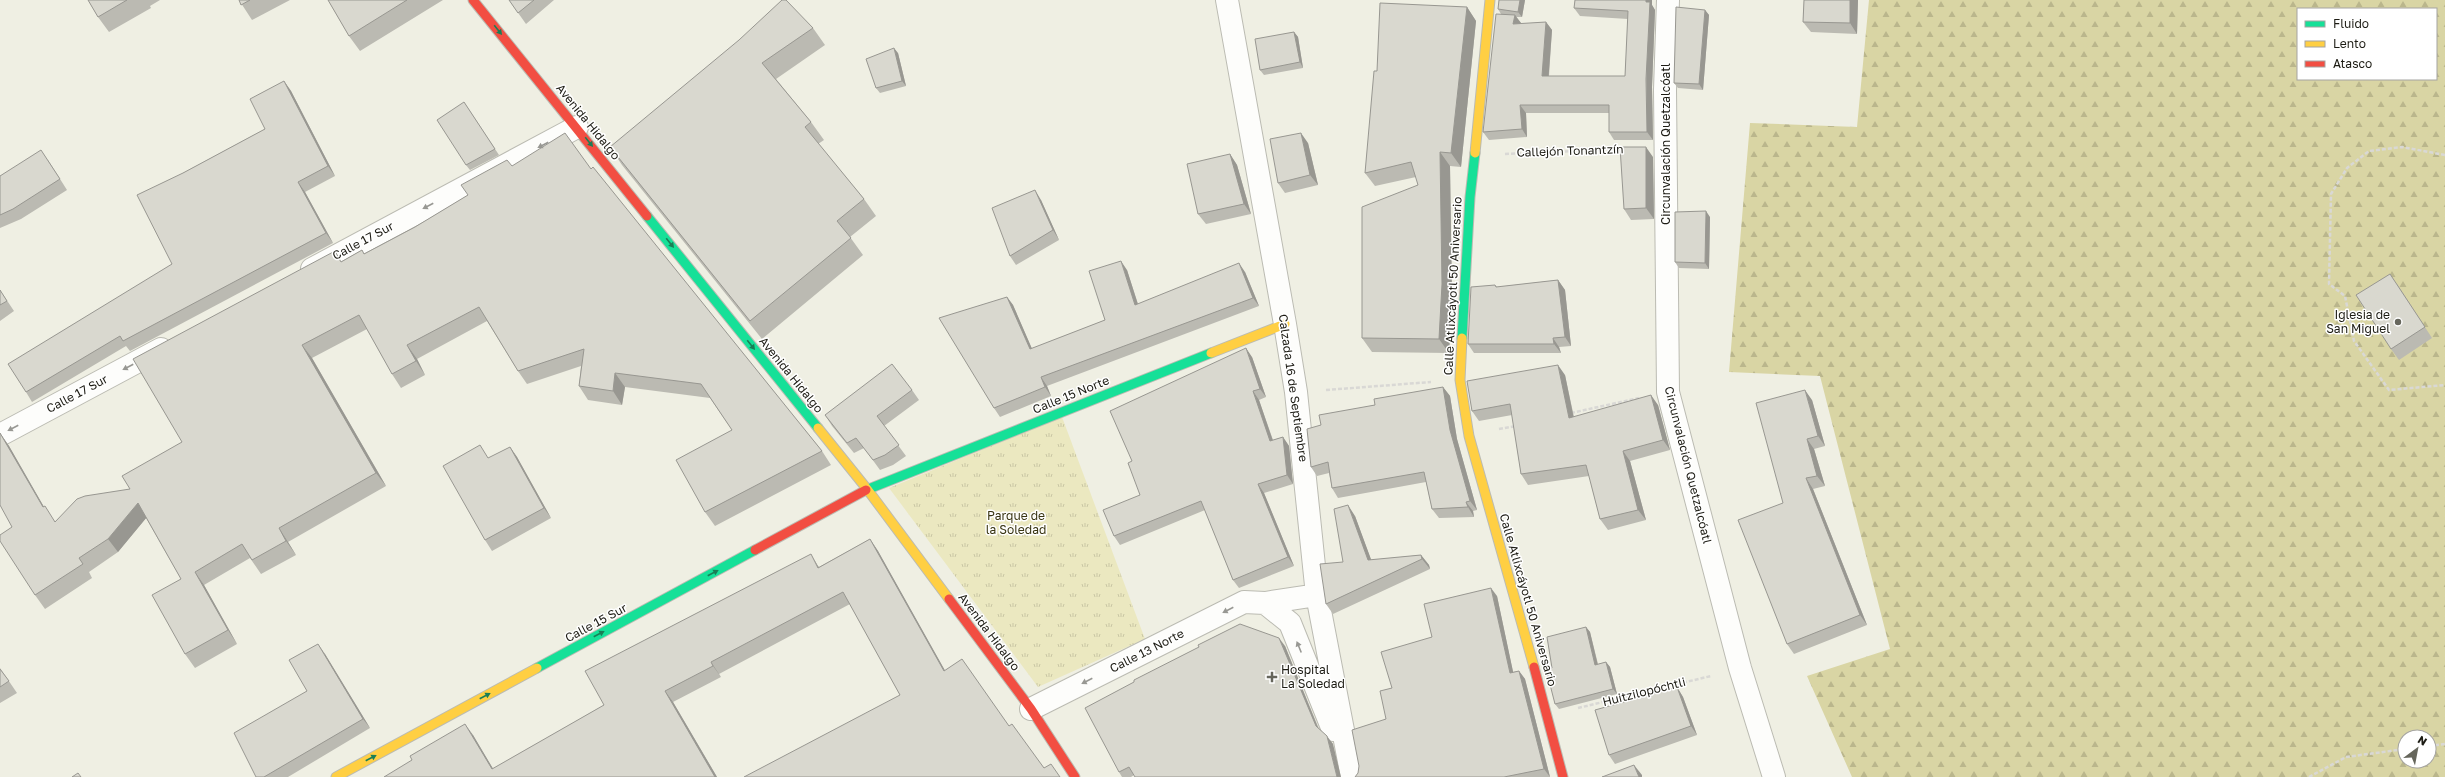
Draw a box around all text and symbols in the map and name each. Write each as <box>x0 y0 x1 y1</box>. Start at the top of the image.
legend <box>2297 8 2437 80</box>
text: Fluido <box>2333 16 2369 31</box>
one-way arrow <box>493 25 502 36</box>
text: Lento <box>2333 36 2366 51</box>
text: Atasco <box>2333 56 2372 71</box>
street label: Circunvalación Quetzalcóatl <box>1658 63 1673 225</box>
street label: Avenida Hidalgo <box>553 81 624 163</box>
one-way arrow <box>584 136 593 147</box>
street label: Callejón Tonantzín <box>1516 141 1624 160</box>
one-way arrow <box>537 142 548 149</box>
street label: Calle Atlixcáyotl 50 Aniversario <box>1440 196 1465 376</box>
one-way arrow <box>422 203 434 210</box>
street label: Calle 17 Sur <box>330 218 396 263</box>
one-way arrow <box>666 238 674 249</box>
place label: Iglesia de San Miguel <box>2326 307 2390 336</box>
street label: Calzada 16 de Septiembre <box>1276 313 1311 463</box>
marker: Iglesia de San Miguel <box>2393 317 2403 327</box>
street label: Avenida Hidalgo <box>756 334 827 416</box>
one-way arrow <box>747 339 755 350</box>
one-way arrow <box>122 363 134 370</box>
street label: Calle 17 Sur <box>44 371 110 416</box>
street label: Calle 15 Norte <box>1030 372 1111 417</box>
street label: Circunvalación Quetzalcóatl <box>1662 385 1715 545</box>
one-way arrow <box>7 424 19 431</box>
park label: Parque de la Soledad <box>986 508 1046 537</box>
street label: Calle Atlixcáyotl 50 Aniversario <box>1497 512 1560 688</box>
one-way arrow <box>708 569 719 576</box>
street label: Avenida Hidalgo <box>955 590 1023 673</box>
street label: Calle 15 Sur <box>562 600 630 645</box>
one-way arrow <box>1222 607 1234 613</box>
street label: Calle 13 Norte <box>1107 625 1186 676</box>
one-way arrow <box>593 631 605 638</box>
one-way arrow <box>1296 640 1302 652</box>
place label: Hospital La Soledad <box>1281 662 1345 691</box>
marker: Hospital La Soledad <box>1266 671 1278 683</box>
street label: Huitzilopóchtli <box>1601 674 1687 709</box>
one-way arrow <box>1081 678 1093 684</box>
one-way arrow <box>479 693 491 700</box>
north arrow <box>2397 729 2437 769</box>
text: N <box>2416 732 2430 748</box>
one-way arrow <box>365 755 376 762</box>

